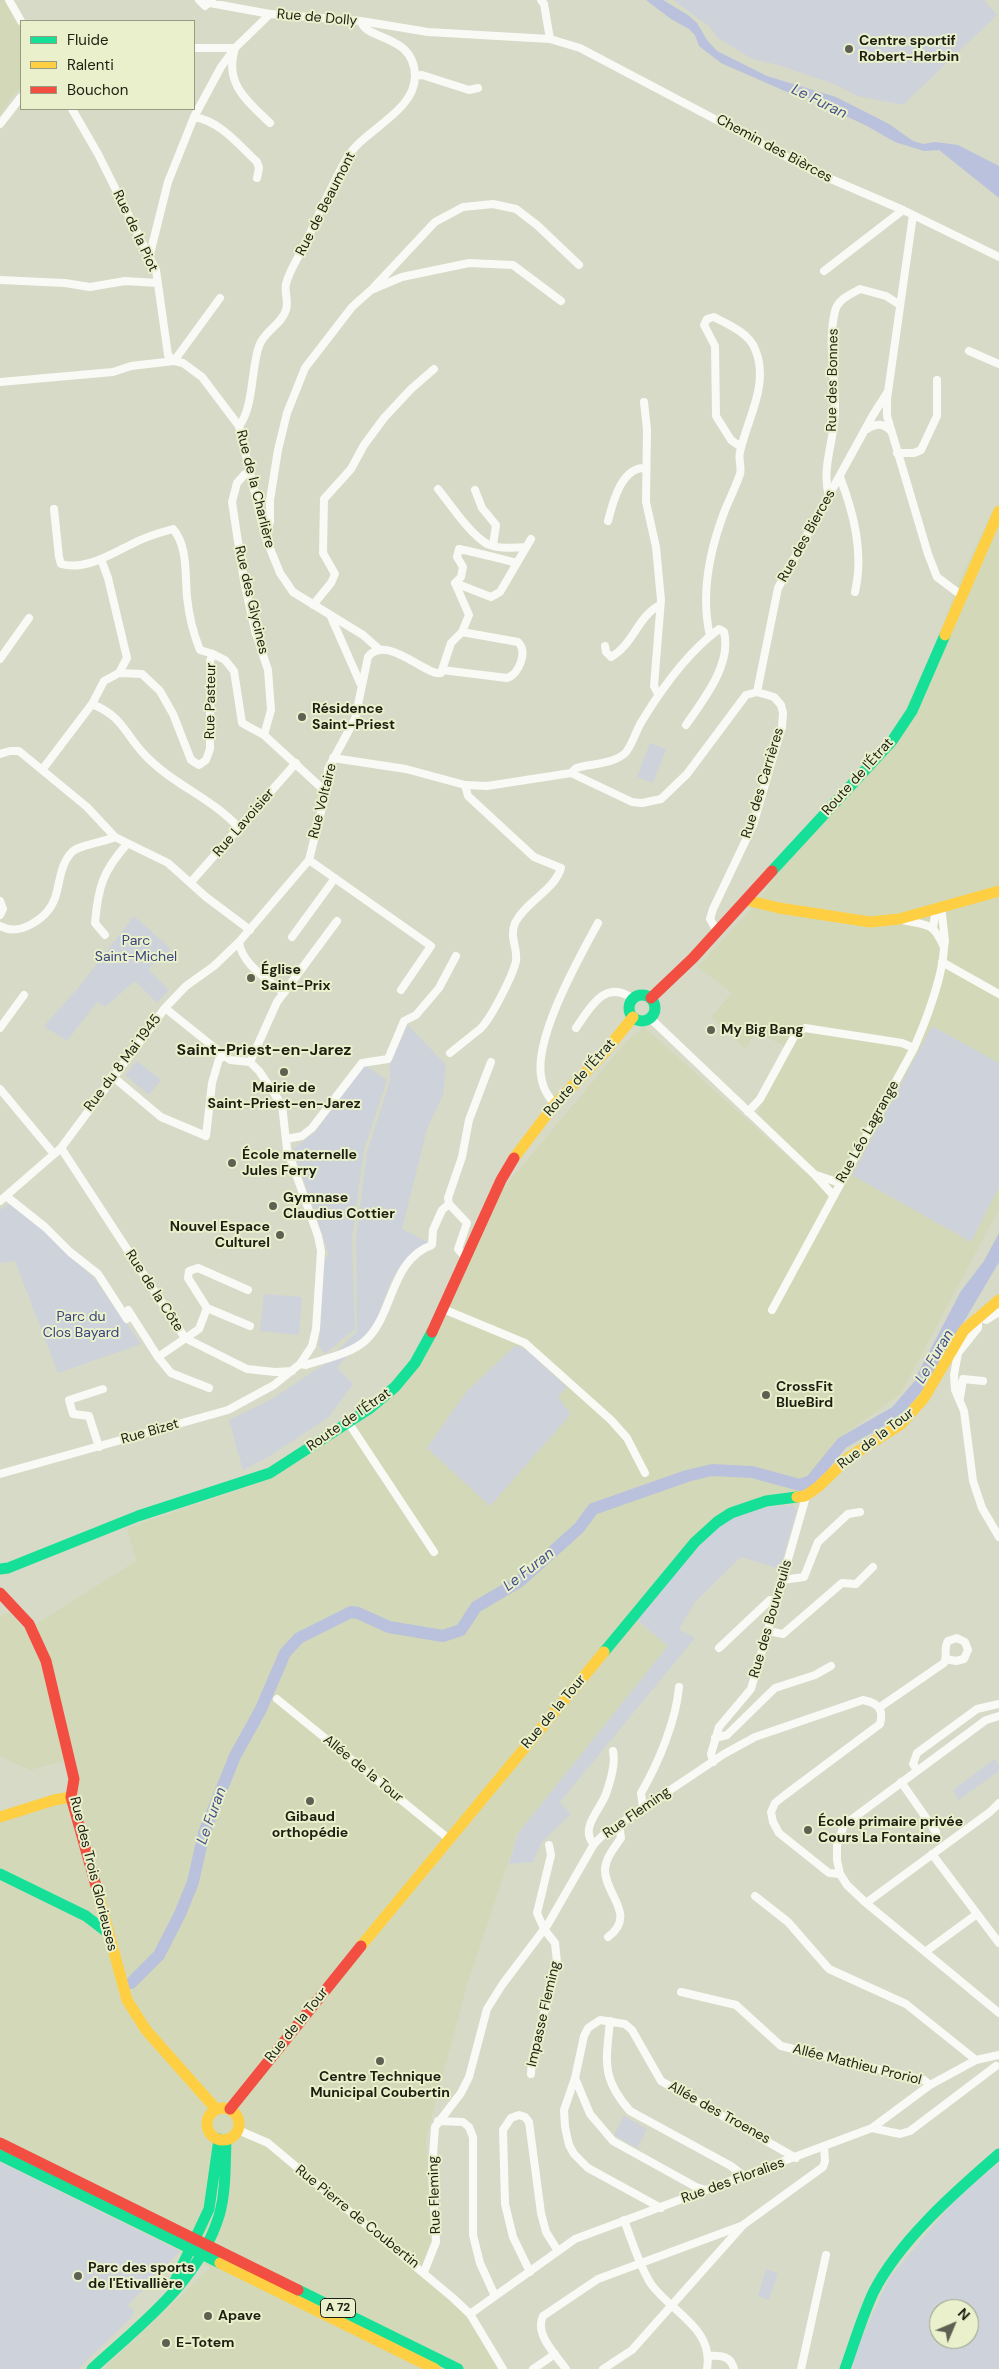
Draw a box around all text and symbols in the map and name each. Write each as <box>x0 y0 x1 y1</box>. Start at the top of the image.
street label: Rue de Dolly <box>276 6 358 30</box>
legend <box>20 20 195 110</box>
text: Fluide <box>67 30 109 50</box>
place label: Centre sportif Robert-Herbin <box>859 33 959 65</box>
marker: Centre sportif Robert-Herbin <box>843 43 855 55</box>
text: Ralenti <box>67 55 114 75</box>
text: Bouchon <box>67 80 128 100</box>
water label: Le Furan <box>788 81 850 123</box>
street label: Chemin des Bièrces <box>713 111 835 187</box>
street label: Rue de Beaumont <box>292 149 360 259</box>
street label: Rue de la Piot <box>109 188 161 274</box>
street label: Rue des Bonnes <box>824 328 842 432</box>
street label: Rue de la Charlière <box>232 428 278 550</box>
street label: Rue des Bierces <box>775 487 839 585</box>
street label: Rue des Glycines <box>230 544 272 656</box>
street label: Rue Pasteur <box>202 663 220 739</box>
place label: Résidence Saint-Priest <box>312 701 395 734</box>
marker: Résidence Saint-Priest <box>296 711 308 723</box>
street label: Rue des Carrières <box>738 726 788 840</box>
street label: Route de l'Étrat <box>819 735 897 819</box>
street label: Rue Voltaire <box>306 762 340 840</box>
street label: Rue Lavoisier <box>210 785 278 861</box>
park label: Parc Saint-Michel <box>95 933 177 966</box>
place label: Église Saint-Prix <box>261 962 330 994</box>
marker: Église Saint-Prix <box>245 972 257 984</box>
street label: Rue du 8 Mai 1945 <box>81 1011 165 1115</box>
place label: My Big Bang <box>721 1022 804 1038</box>
marker: My Big Bang <box>705 1024 717 1036</box>
street label: Route de l'Étrat <box>541 1036 619 1120</box>
district label: Saint-Priest-en-Jarez <box>177 1041 351 1061</box>
marker: Mairie de Saint-Priest-en-Jarez <box>278 1066 290 1078</box>
street label: Rue Léo Lagrange <box>833 1078 903 1186</box>
place label: Mairie de Saint-Priest-en-Jarez <box>207 1080 361 1112</box>
place label: École maternelle Jules Ferry <box>242 1147 357 1180</box>
marker: École maternelle Jules Ferry <box>226 1157 238 1169</box>
place label: Gymnase Claudius Cottier <box>283 1190 395 1222</box>
marker: Gymnase Claudius Cottier <box>267 1200 279 1212</box>
place label: Nouvel Espace Culturel <box>170 1219 270 1252</box>
marker: Nouvel Espace Culturel <box>274 1229 286 1241</box>
street label: Rue de la Côte <box>121 1247 187 1335</box>
park label: Parc du Clos Bayard <box>43 1309 119 1341</box>
water label: Le Furan <box>912 1327 958 1387</box>
place label: CrossFit BlueBird <box>776 1379 833 1411</box>
street label: Route de l'Étrat <box>304 1385 394 1455</box>
marker: CrossFit BlueBird <box>760 1389 772 1401</box>
street label: Rue de la Tour <box>835 1405 917 1473</box>
street label: Rue Bizet <box>119 1416 181 1448</box>
water label: Le Furan <box>500 1545 558 1595</box>
street label: Rue des Bouvreuils <box>746 1558 796 1680</box>
street label: Rue de la Tour <box>518 1672 590 1752</box>
street label: Allée de la Tour <box>320 1732 406 1806</box>
street label: Rue Fleming <box>600 1784 674 1842</box>
water label: Le Furan <box>193 1785 231 1847</box>
street label: Rue des Trois Glorieuses <box>66 1795 120 1953</box>
marker: Gibaud orthopédie <box>304 1795 316 1807</box>
place label: Gibaud orthopédie <box>272 1809 348 1841</box>
place label: École primaire privée Cours La Fontaine <box>818 1814 963 1846</box>
marker: École primaire privée Cours La Fontaine <box>802 1824 814 1836</box>
street label: Impasse Fleming <box>524 1959 564 2069</box>
street label: Rue de la Tour <box>262 1984 332 2066</box>
street label: Allée Mathieu Proriol <box>791 2041 923 2089</box>
marker: Centre Technique Municipal Coubertin <box>374 2055 386 2067</box>
place label: Centre Technique Municipal Coubertin <box>310 2069 450 2102</box>
street label: Allée des Troenes <box>665 2078 773 2148</box>
street label: Rue des Floralies <box>679 2155 787 2207</box>
street label: Rue Fleming <box>425 2156 445 2234</box>
street label: Rue Pierre de Coubertin <box>292 2162 422 2272</box>
place label: Parc des sports de l'Etivallière <box>88 2260 194 2292</box>
marker: Parc des sports de l'Etivallière <box>72 2270 84 2282</box>
road number: A 72 <box>320 2298 356 2318</box>
north arrow <box>929 2299 979 2349</box>
text: N <box>954 2304 974 2324</box>
place label: Apave <box>218 2308 261 2324</box>
marker: Apave <box>202 2310 214 2322</box>
place label: E-Totem <box>176 2335 234 2351</box>
marker: E-Totem <box>160 2337 172 2349</box>

